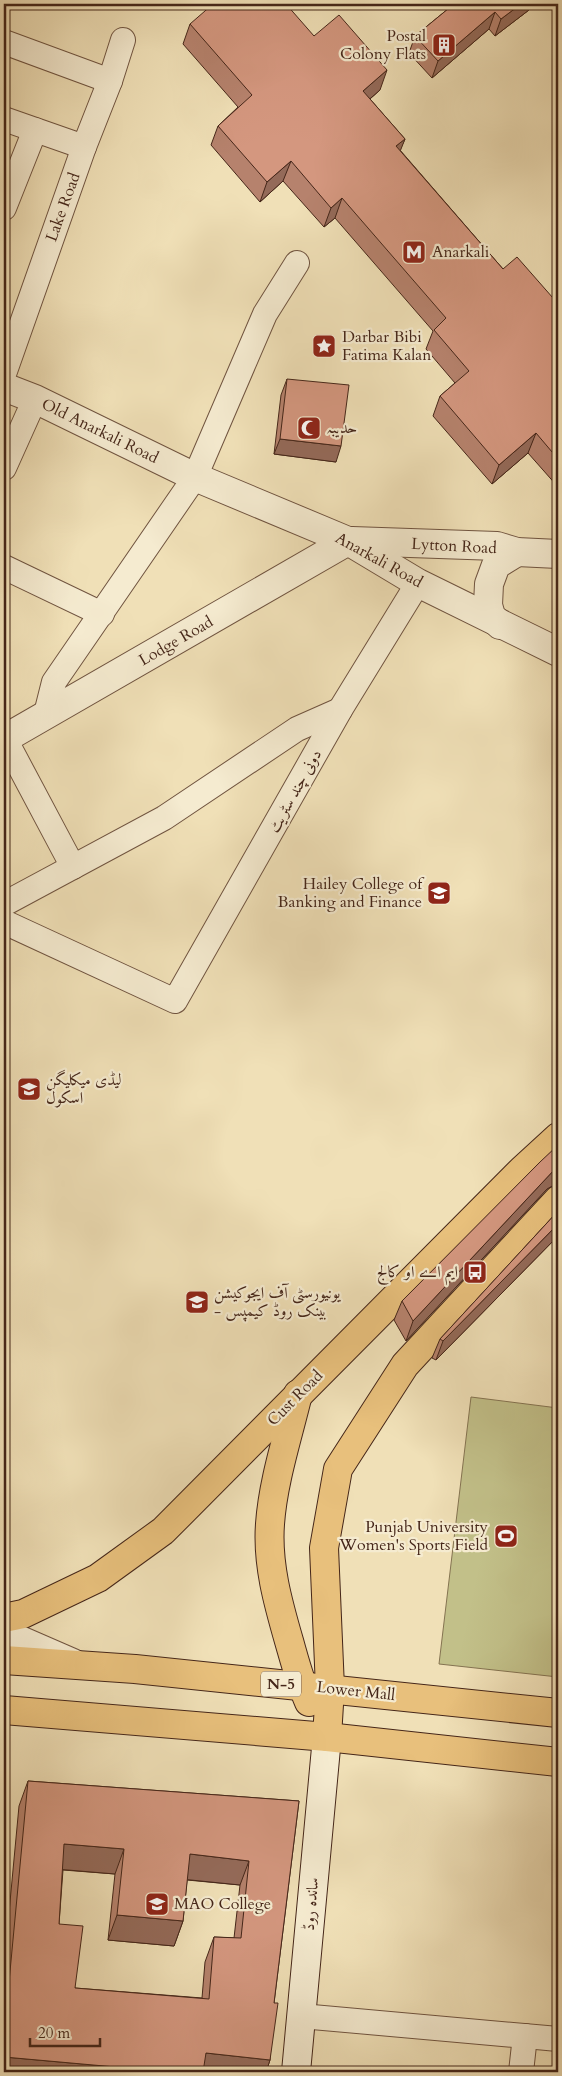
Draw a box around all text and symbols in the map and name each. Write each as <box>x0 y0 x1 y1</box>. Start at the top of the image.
place label: Postal Colony Flats <box>340 25 426 65</box>
building icon: Postal Colony Flats <box>431 32 457 58</box>
street label: Lake Road <box>40 169 86 245</box>
metro station icon: Anarkali <box>401 239 427 265</box>
place label: Anarkali <box>432 241 490 263</box>
place label: Darbar Bibi Fatima Kalan <box>342 326 431 366</box>
place icon: Darbar Bibi Fatima Kalan <box>311 333 337 359</box>
street label: Old Anarkali Road <box>38 393 163 469</box>
mosque icon: حدیبہ <box>296 415 322 441</box>
place label: حدیبہ <box>326 417 357 439</box>
street label: Anarkali Road <box>331 527 427 593</box>
street label: Lytton Road <box>411 533 498 559</box>
street label: Lodge Road <box>135 611 218 671</box>
street label: دونی چند سٹریٹ <box>263 745 327 837</box>
place label: Hailey College of Banking and Finance <box>278 873 425 913</box>
school or university icon: Hailey College of Banking and Finance <box>426 880 452 906</box>
place label: لیڈی میکلیگن اسکول <box>46 1069 122 1109</box>
school or university icon: لیڈی میکلیگن اسکول <box>16 1076 42 1102</box>
bus stop icon: ایم اے او کالج <box>462 1259 488 1285</box>
place label: ایم اے او کالج <box>377 1261 458 1286</box>
place label: یونیورسٹی آف ایجوکیشن - بینک روڈ کیمپس <box>214 1282 341 1322</box>
school or university icon: یونیورسٹی آف ایجوکیشن - بینک روڈ کیمپس <box>184 1289 210 1315</box>
street label: Cust Road <box>262 1365 328 1431</box>
place label: Punjab University Women's Sports Field <box>338 1516 489 1556</box>
sports icon: Punjab University Women's Sports Field <box>493 1523 519 1549</box>
road number: N-5 <box>261 1672 301 1696</box>
street label: Lower Mall <box>316 1676 396 1706</box>
street label: ساندہ روڈ <box>298 1876 324 1932</box>
school or university icon: MAO College <box>144 1891 170 1917</box>
place label: MAO College <box>174 1893 271 1915</box>
scale bar <box>30 2016 100 2048</box>
text: 20 m <box>38 2023 70 2043</box>

